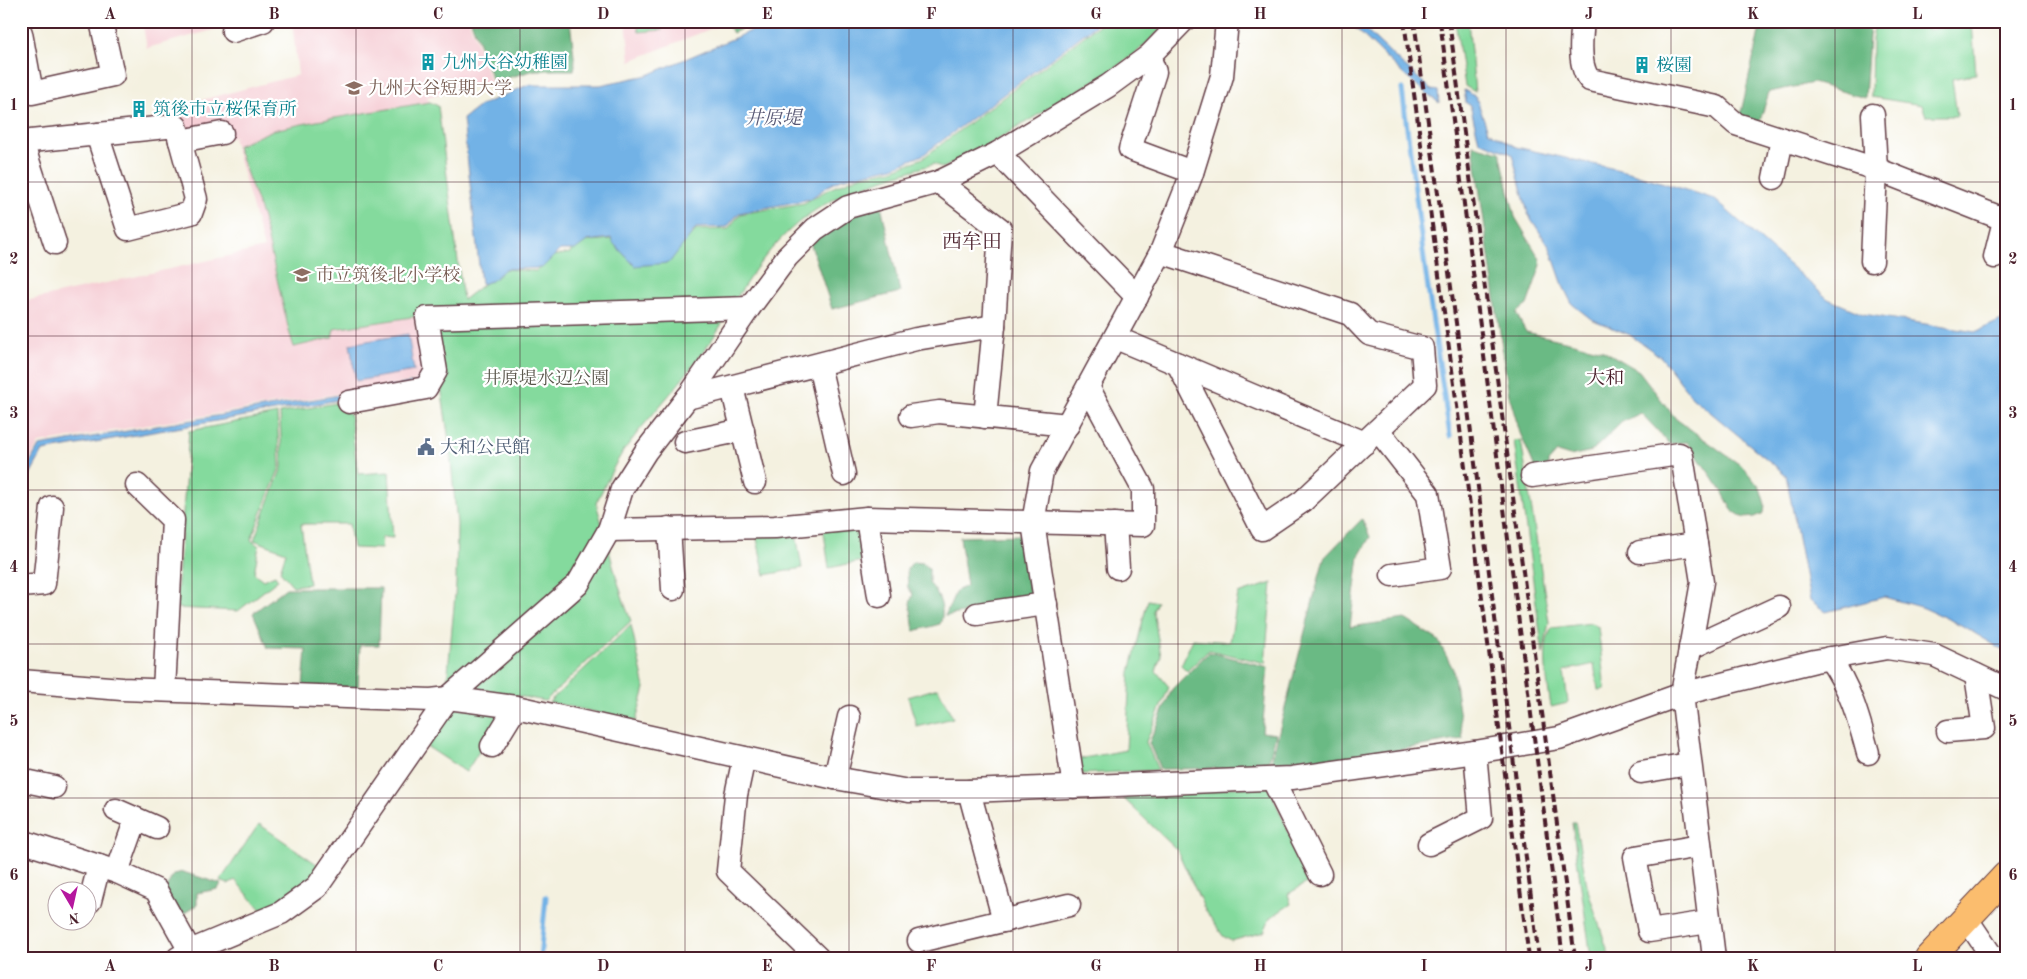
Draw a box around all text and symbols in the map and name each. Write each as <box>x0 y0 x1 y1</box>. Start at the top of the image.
text: A <box>104 7 116 23</box>
text: B <box>268 7 280 23</box>
text: C <box>433 7 443 23</box>
text: D <box>597 7 609 23</box>
text: E <box>761 7 773 23</box>
text: F <box>926 7 937 23</box>
text: G <box>1090 7 1102 23</box>
text: H <box>1253 7 1267 23</box>
text: I <box>1420 7 1428 23</box>
text: J <box>1585 7 1594 23</box>
text: K <box>1747 7 1759 23</box>
text: L <box>1912 7 1923 23</box>
building icon: 九州大谷幼稚園 <box>418 52 438 72</box>
place label: 九州大谷幼稚園 <box>442 52 568 72</box>
building icon: 桜園 <box>1632 55 1652 75</box>
place label: 桜園 <box>1656 55 1692 75</box>
school or university icon: 九州大谷短期大学 <box>344 78 364 98</box>
place label: 九州大谷短期大学 <box>368 78 512 98</box>
text: 1 <box>9 98 19 114</box>
text: 1 <box>2008 98 2018 114</box>
building icon: 筑後市立桜保育所 <box>129 99 149 119</box>
place label: 筑後市立桜保育所 <box>153 99 297 119</box>
water label: 井原堤 <box>744 108 803 129</box>
district label: 西牟田 <box>942 231 1002 253</box>
text: 2 <box>9 252 19 268</box>
text: 2 <box>2008 252 2018 268</box>
school or university icon: 市立筑後北小学校 <box>292 265 312 285</box>
place label: 市立筑後北小学校 <box>316 265 460 285</box>
district label: 大和 <box>1586 367 1624 389</box>
park label: 井原堤水辺公園 <box>483 368 609 388</box>
text: 3 <box>9 406 19 422</box>
text: 3 <box>2008 406 2018 422</box>
public building icon: 大和公民館 <box>416 437 436 457</box>
place label: 大和公民館 <box>440 437 530 457</box>
text: 4 <box>9 560 19 576</box>
text: 4 <box>2008 560 2018 576</box>
text: 5 <box>9 714 19 730</box>
text: 5 <box>2008 714 2018 730</box>
text: 6 <box>9 868 19 884</box>
text: 6 <box>2008 868 2018 884</box>
north arrow <box>48 882 98 932</box>
text: N <box>67 910 80 926</box>
text: A <box>104 959 116 975</box>
text: B <box>268 959 280 975</box>
text: C <box>433 959 443 975</box>
text: D <box>597 959 609 975</box>
text: E <box>761 959 773 975</box>
text: F <box>926 959 937 975</box>
text: G <box>1090 959 1102 975</box>
text: H <box>1253 959 1267 975</box>
text: I <box>1420 959 1428 975</box>
text: J <box>1585 959 1594 975</box>
text: K <box>1747 959 1759 975</box>
text: L <box>1912 959 1923 975</box>

